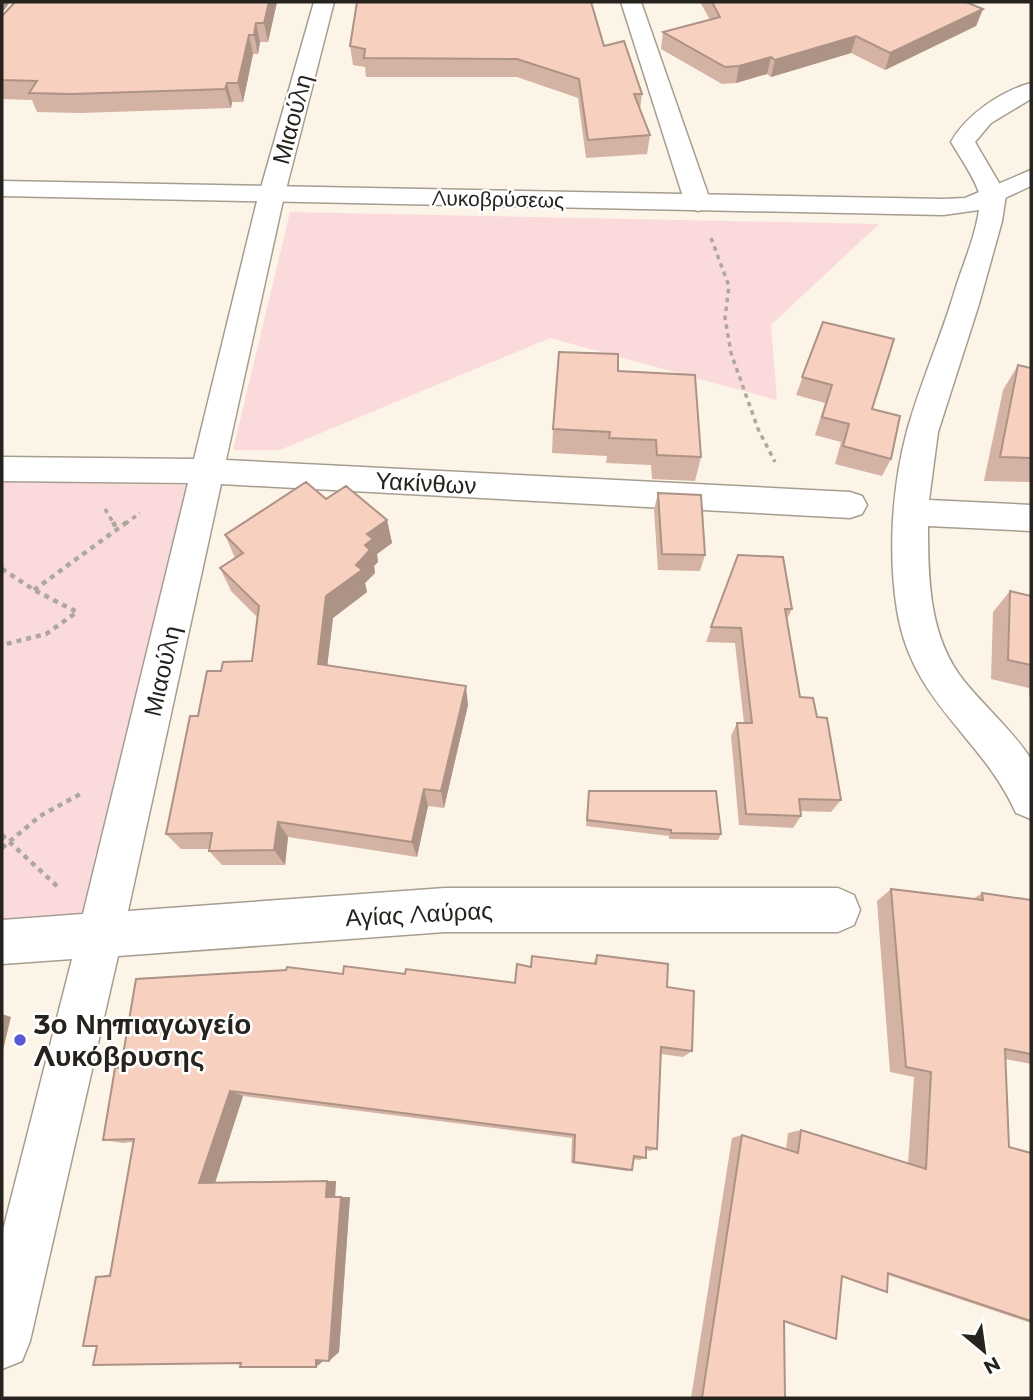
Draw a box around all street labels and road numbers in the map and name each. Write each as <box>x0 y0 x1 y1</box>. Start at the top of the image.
street label: Μιαούλη <box>266 71 318 167</box>
street label: Λυκοβρύσεως <box>432 185 564 213</box>
street label: Υακίνθων <box>375 466 477 500</box>
street label: Μιαούλη <box>138 623 186 719</box>
street label: Αγίας Λαύρας <box>345 896 493 932</box>

